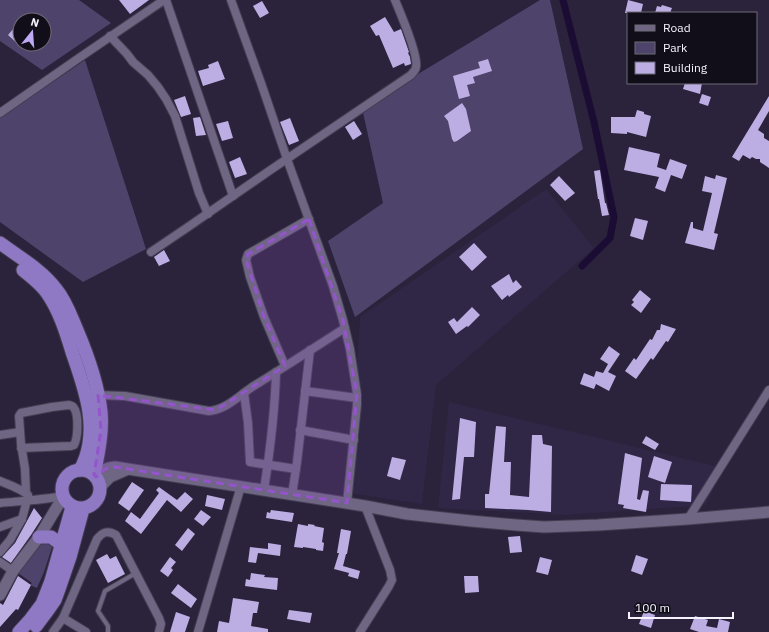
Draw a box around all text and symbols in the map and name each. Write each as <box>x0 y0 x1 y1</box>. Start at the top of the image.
north arrow <box>12 12 52 52</box>
legend <box>627 12 757 84</box>
text: N <box>29 15 41 30</box>
text: Road <box>663 20 691 35</box>
text: Park <box>663 40 688 55</box>
text: Building <box>663 60 708 75</box>
scale bar <box>629 594 733 620</box>
text: 100 m <box>635 600 670 615</box>

